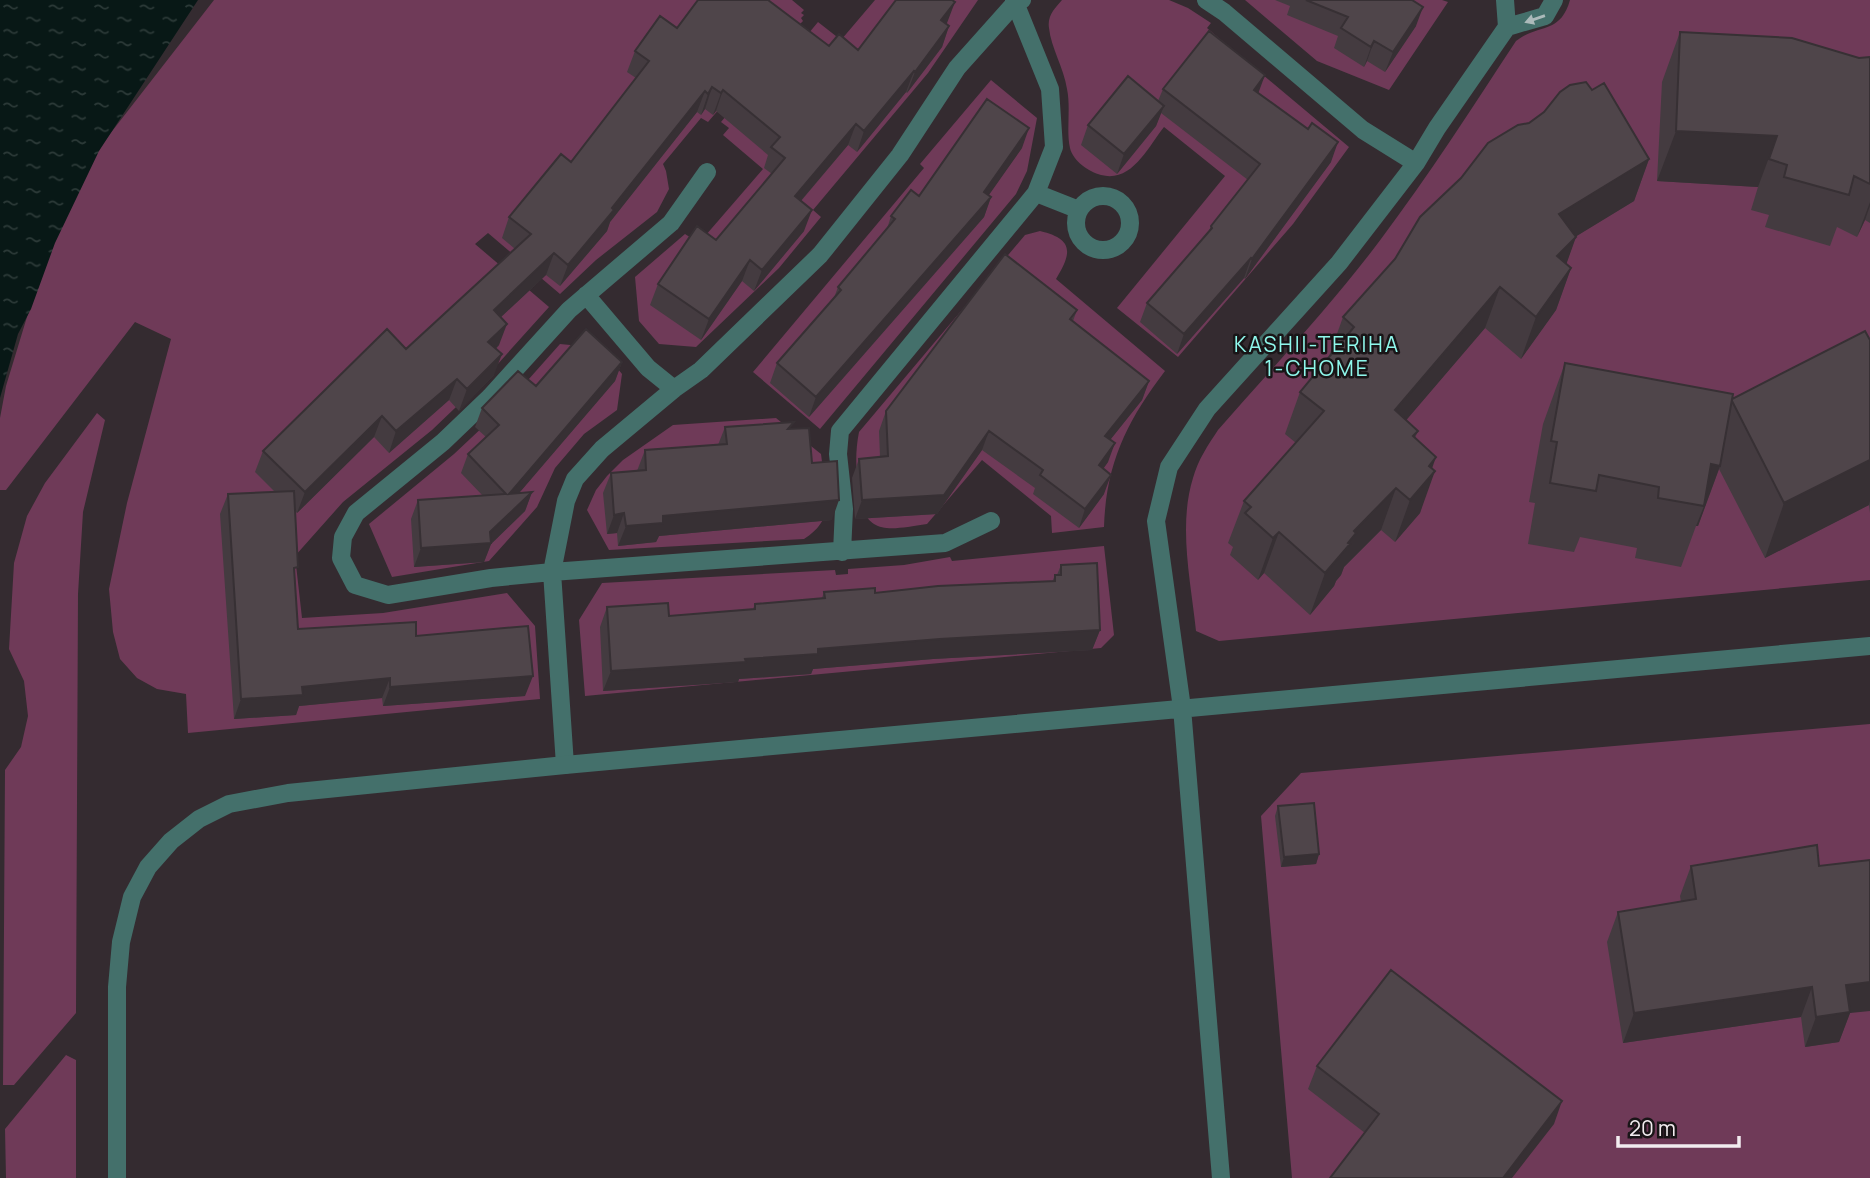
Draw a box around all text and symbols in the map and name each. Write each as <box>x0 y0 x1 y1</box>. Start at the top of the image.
one-way arrow <box>1524 14 1545 25</box>
district label: KASHII-TERIHA 1-CHOME <box>1234 330 1400 382</box>
scale bar <box>1618 1104 1739 1148</box>
text: 20 m <box>1629 1114 1676 1142</box>

